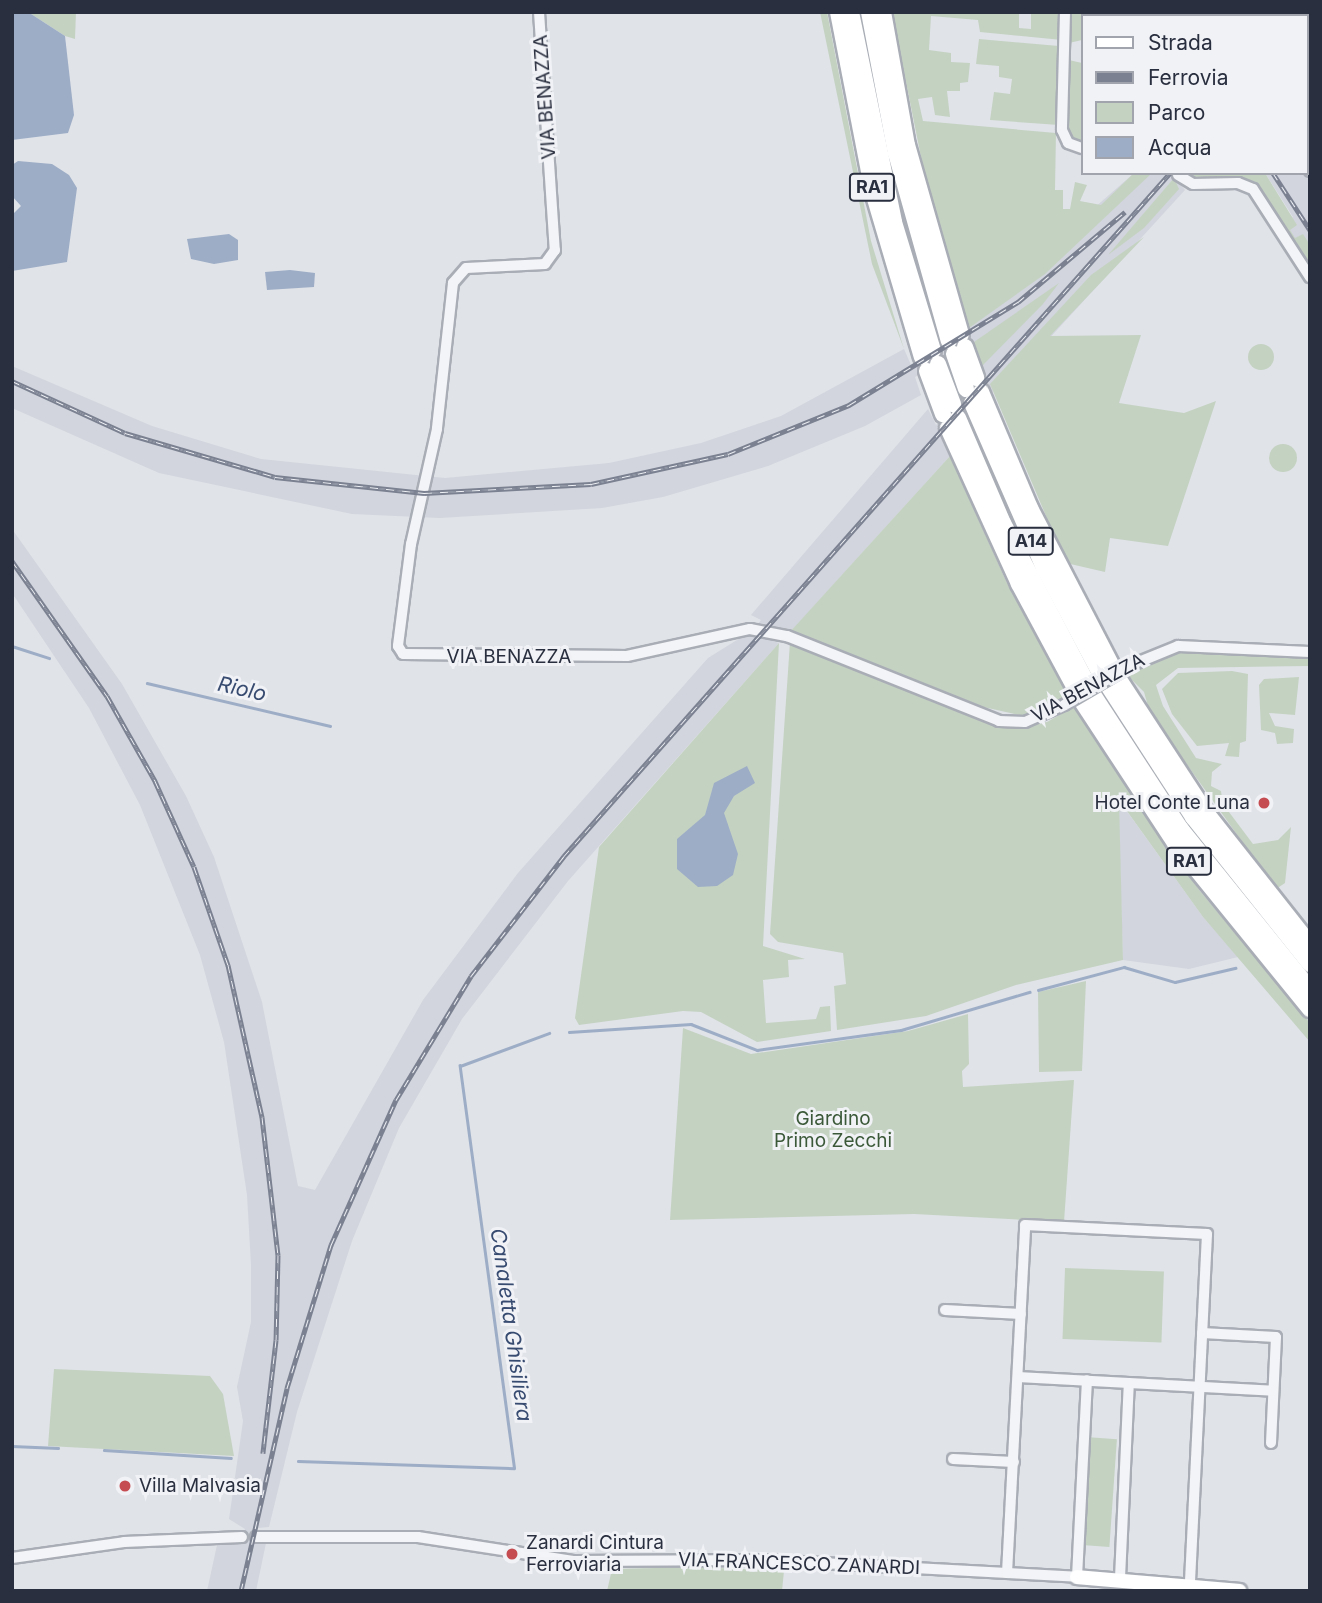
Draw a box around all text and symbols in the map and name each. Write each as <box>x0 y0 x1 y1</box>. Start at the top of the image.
legend <box>1080 14 1308 175</box>
text: Strada <box>1148 30 1213 55</box>
street label: VIA BENAZZA <box>529 34 561 160</box>
text: Ferrovia <box>1148 65 1228 90</box>
text: Parco <box>1148 100 1205 125</box>
text: Acqua <box>1148 135 1212 160</box>
road number: RA1 <box>848 172 896 202</box>
road number: A14 <box>1006 526 1056 556</box>
street label: VIA BENAZZA <box>447 646 571 668</box>
street label: VIA BENAZZA <box>1027 649 1149 727</box>
water label: Riolo <box>215 671 269 707</box>
place label: Hotel Conte Luna <box>1095 792 1250 814</box>
marker: Hotel Conte Luna <box>1256 795 1272 811</box>
road number: RA1 <box>1164 846 1214 876</box>
park label: Giardino Primo Zecchi <box>774 1108 892 1152</box>
water label: Canaletta Ghisiliera <box>485 1227 537 1423</box>
place label: Villa Malvasia <box>139 1475 261 1497</box>
marker: Villa Malvasia <box>117 1478 133 1494</box>
place label: Zanardi Cintura Ferroviaria <box>526 1532 664 1576</box>
marker: Zanardi Cintura Ferroviaria <box>504 1546 520 1562</box>
street label: VIA FRANCESCO ZANARDI <box>678 1548 920 1580</box>

